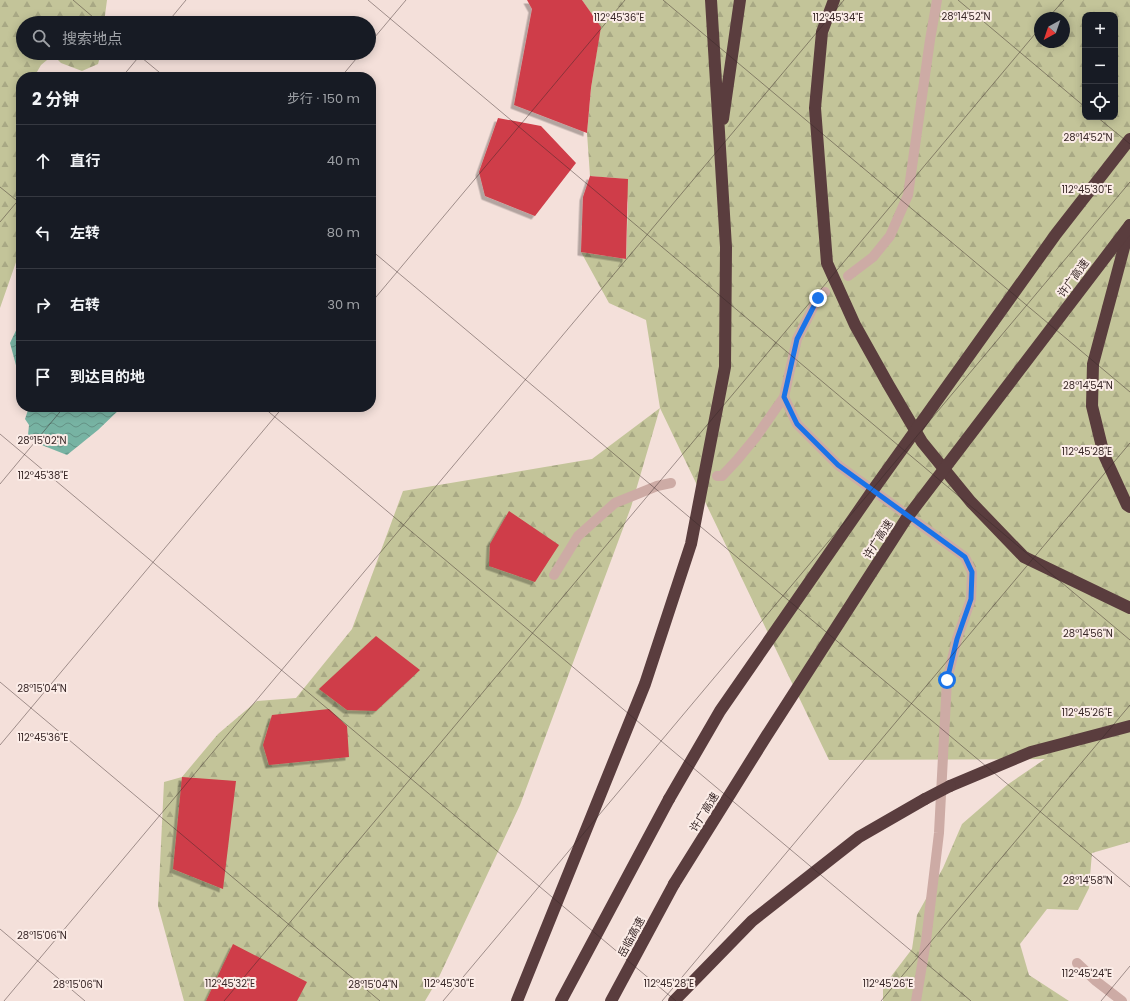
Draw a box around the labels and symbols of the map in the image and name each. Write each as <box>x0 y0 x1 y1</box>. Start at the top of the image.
text: 28°14'52"N <box>941 9 991 24</box>
text: 112°45'36"E <box>594 10 644 25</box>
text: 112°45'34"E <box>813 10 863 25</box>
north arrow <box>1034 12 1070 48</box>
text: 28°14'52"N <box>1063 130 1113 145</box>
text: 112°45'30"E <box>1062 182 1112 197</box>
street label: 许广高速 <box>1053 256 1093 300</box>
route end <box>809 289 827 307</box>
text: 28°14'54"N <box>1063 378 1113 393</box>
text: 28°15'02"N <box>17 433 67 448</box>
text: 112°45'28"E <box>1062 444 1112 459</box>
text: 112°45'38"E <box>18 468 68 483</box>
street label: 许广高速 <box>859 516 897 562</box>
text: 28°14'56"N <box>1063 626 1113 641</box>
route start <box>938 671 956 689</box>
text: 28°15'04"N <box>17 681 67 696</box>
text: 112°45'26"E <box>1062 705 1112 720</box>
text: 112°45'36"E <box>18 730 68 745</box>
street label: 许广高速 <box>686 789 722 835</box>
text: 28°14'58"N <box>1063 873 1113 888</box>
street label: 岳临高速 <box>614 914 648 960</box>
text: 28°15'06"N <box>17 928 67 943</box>
text: 112°45'24"E <box>1062 966 1112 981</box>
text: 112°45'32"E <box>205 976 255 991</box>
text: 112°45'30"E <box>424 976 474 991</box>
text: 112°45'28"E <box>644 976 694 991</box>
text: 112°45'26"E <box>863 976 913 991</box>
text: 28°15'06"N <box>53 977 103 992</box>
text: 28°15'04"N <box>348 977 398 992</box>

